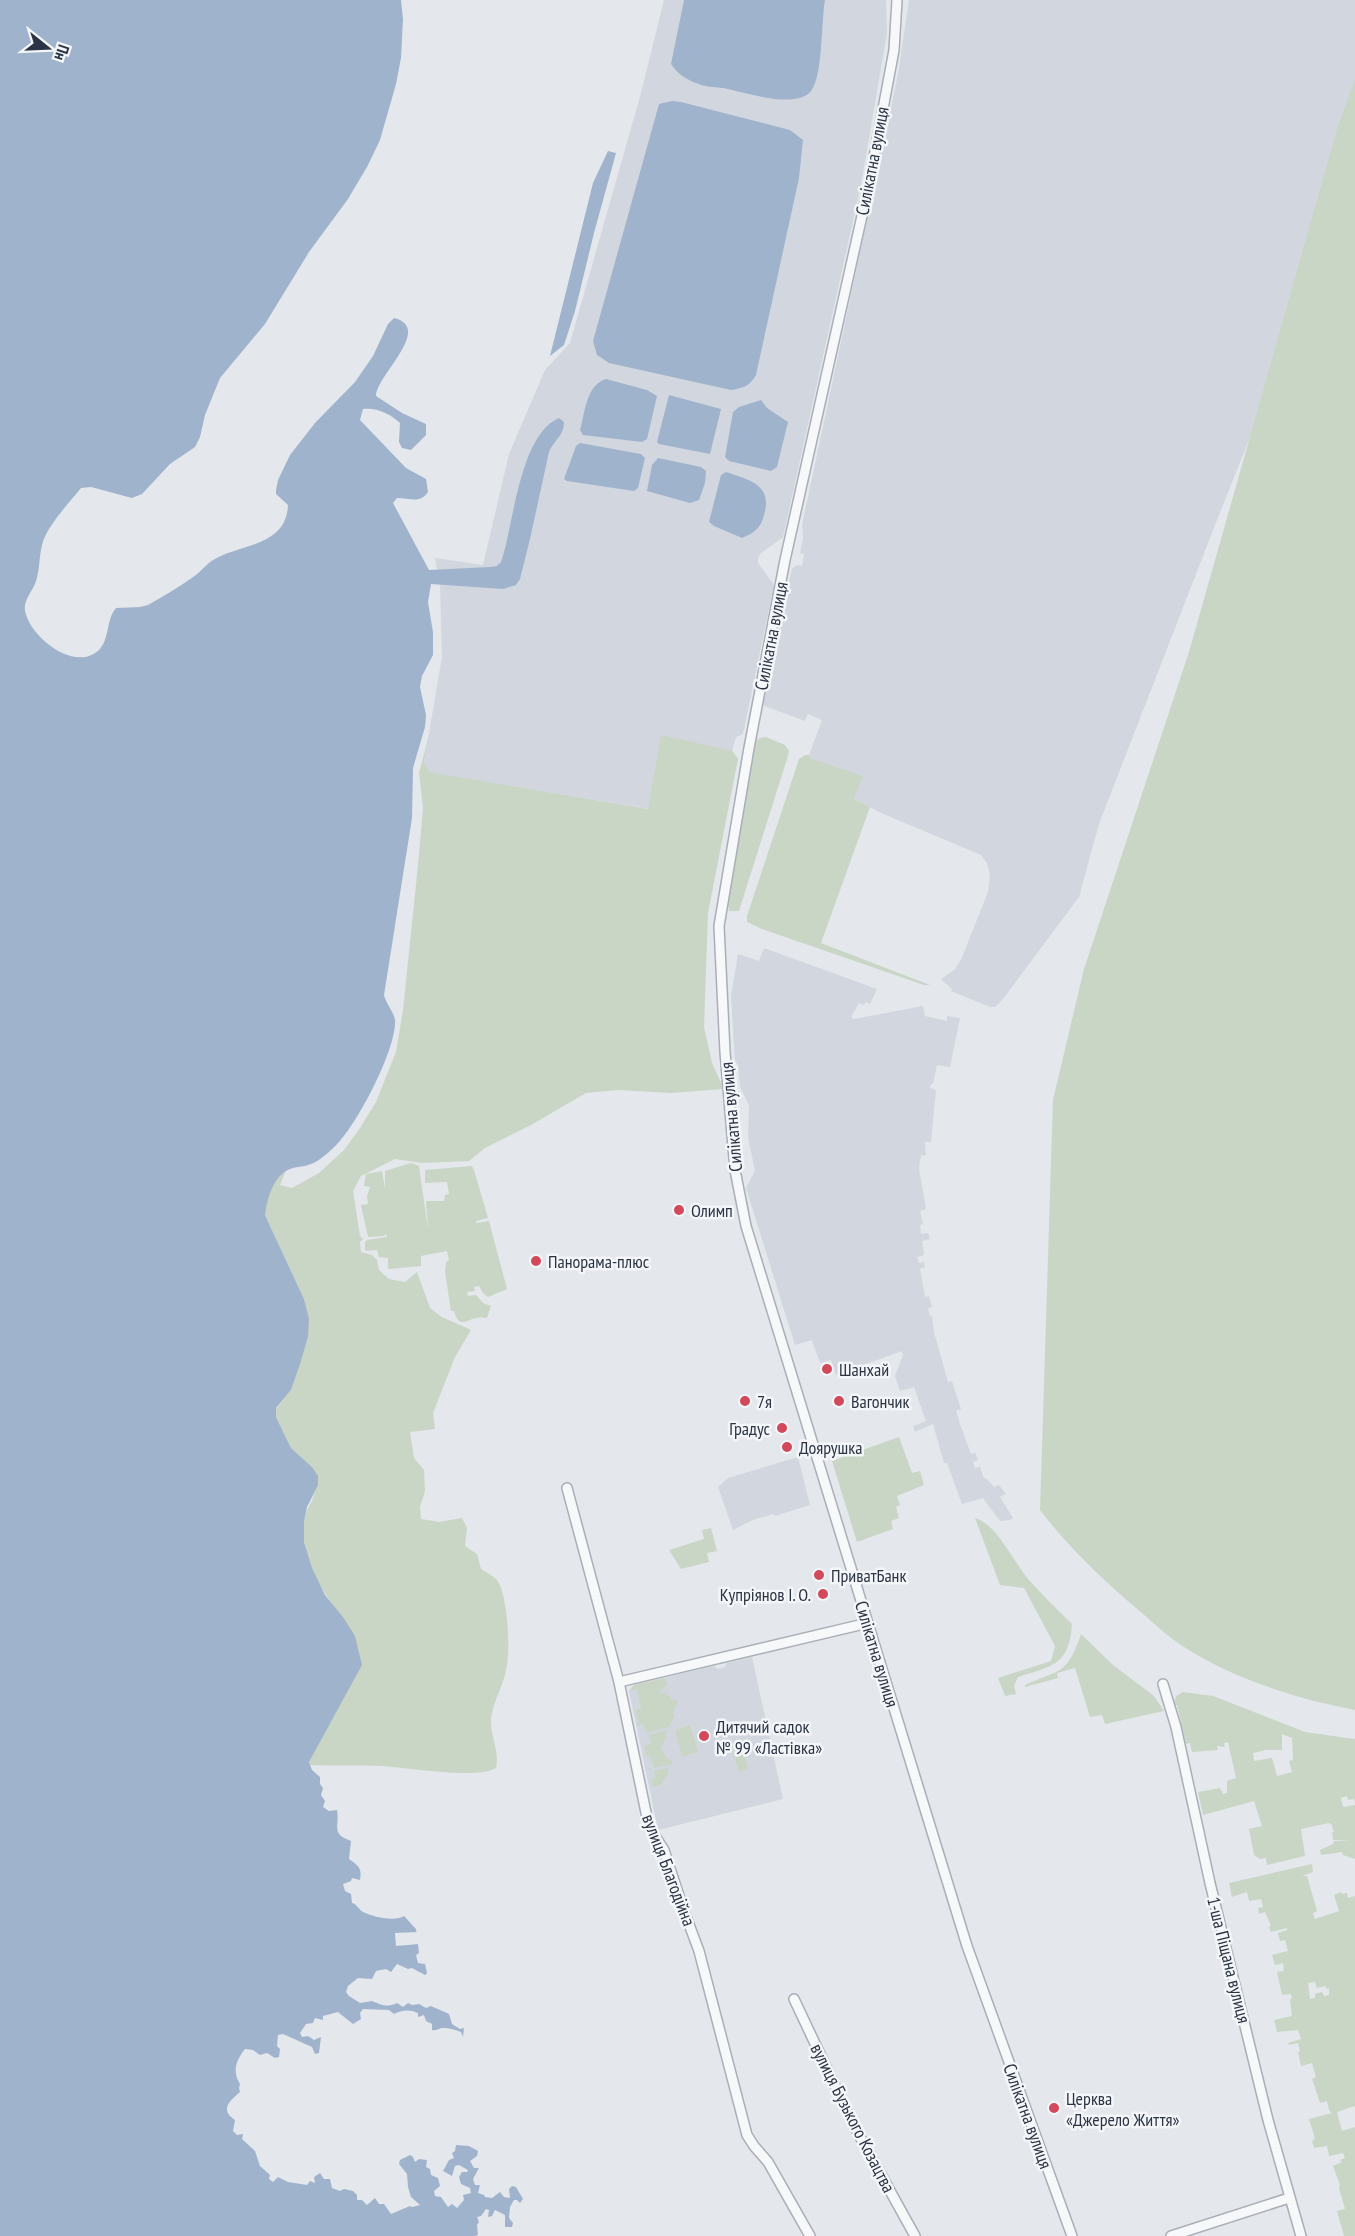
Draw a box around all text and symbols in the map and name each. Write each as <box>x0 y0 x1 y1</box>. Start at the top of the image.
north arrow <box>18 18 78 78</box>
text: Пн <box>50 42 74 63</box>
street label: Силікатна вулиця <box>850 105 894 217</box>
street label: Силікатна вулиця <box>749 580 793 692</box>
street label: Силікатна вулиця <box>715 1061 747 1173</box>
place label: Олимп <box>691 1199 733 1222</box>
marker: Олимп <box>672 1203 686 1217</box>
place label: Панорама-плюс <box>548 1250 650 1273</box>
marker: Панорама-плюс <box>529 1254 543 1268</box>
place label: Шанхай <box>839 1358 889 1381</box>
marker: Шанхай <box>820 1362 834 1376</box>
place label: 7я <box>757 1390 772 1413</box>
place label: Вагончик <box>851 1390 909 1413</box>
marker: 7я <box>738 1394 752 1408</box>
marker: Вагончик <box>832 1394 846 1408</box>
place label: Градус <box>729 1417 771 1440</box>
marker: Градус <box>775 1421 789 1435</box>
place label: Доярушка <box>799 1436 862 1459</box>
marker: Доярушка <box>780 1440 794 1454</box>
place label: ПриватБанк <box>831 1564 906 1587</box>
marker: ПриватБанк <box>812 1568 826 1582</box>
place label: Купріянов І. О. <box>720 1583 811 1606</box>
marker: Купріянов І. О. <box>816 1587 830 1601</box>
street label: Силікатна вулиця <box>850 1598 904 1710</box>
place label: Дитячий садок № 99 «Ластівка» <box>716 1715 822 1759</box>
marker: Дитячий садок № 99 «Ластівка» <box>697 1729 711 1743</box>
street label: вулиця Благодійна <box>637 1811 701 1929</box>
street label: 1-ша Піщана вулиця <box>1202 1894 1256 2026</box>
street label: вулиця Бузького Козацтва <box>805 2040 901 2196</box>
street label: Силікатна вулиця <box>998 2060 1058 2172</box>
place label: Церква «Джерело Життя» <box>1066 2087 1179 2131</box>
marker: Церква «Джерело Життя» <box>1047 2101 1061 2115</box>

